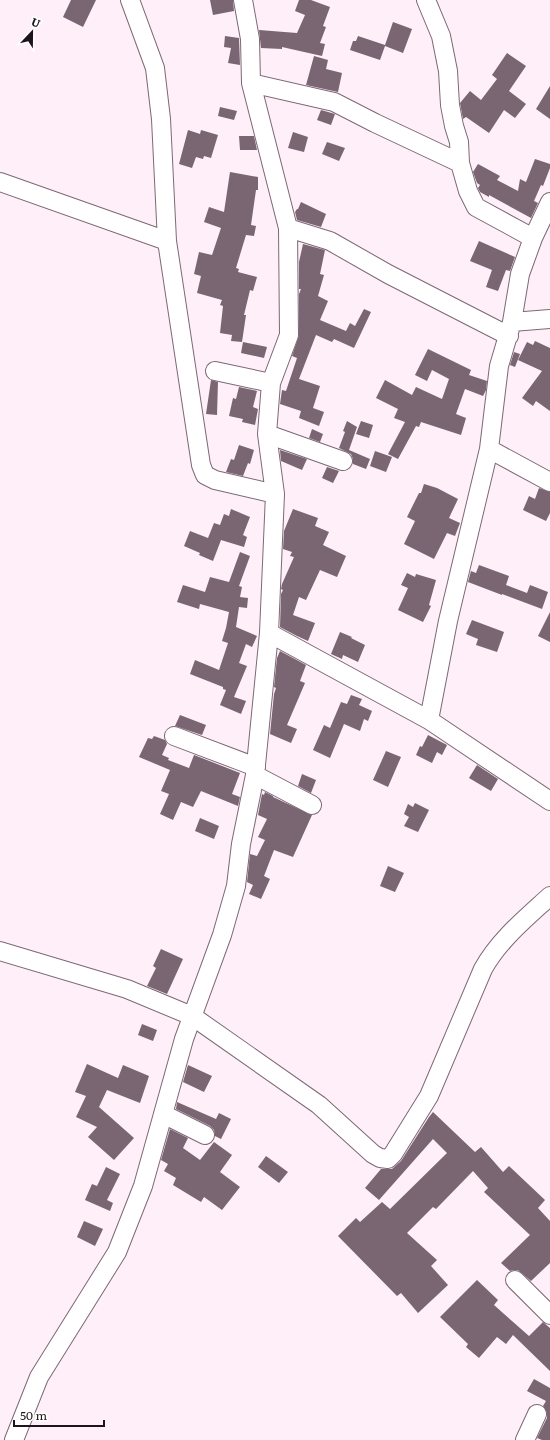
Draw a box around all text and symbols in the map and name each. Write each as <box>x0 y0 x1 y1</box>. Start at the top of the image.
north arrow <box>12 12 52 52</box>
text: U <box>29 13 43 31</box>
scale bar <box>14 1402 104 1428</box>
text: 50 m <box>20 1406 47 1424</box>

